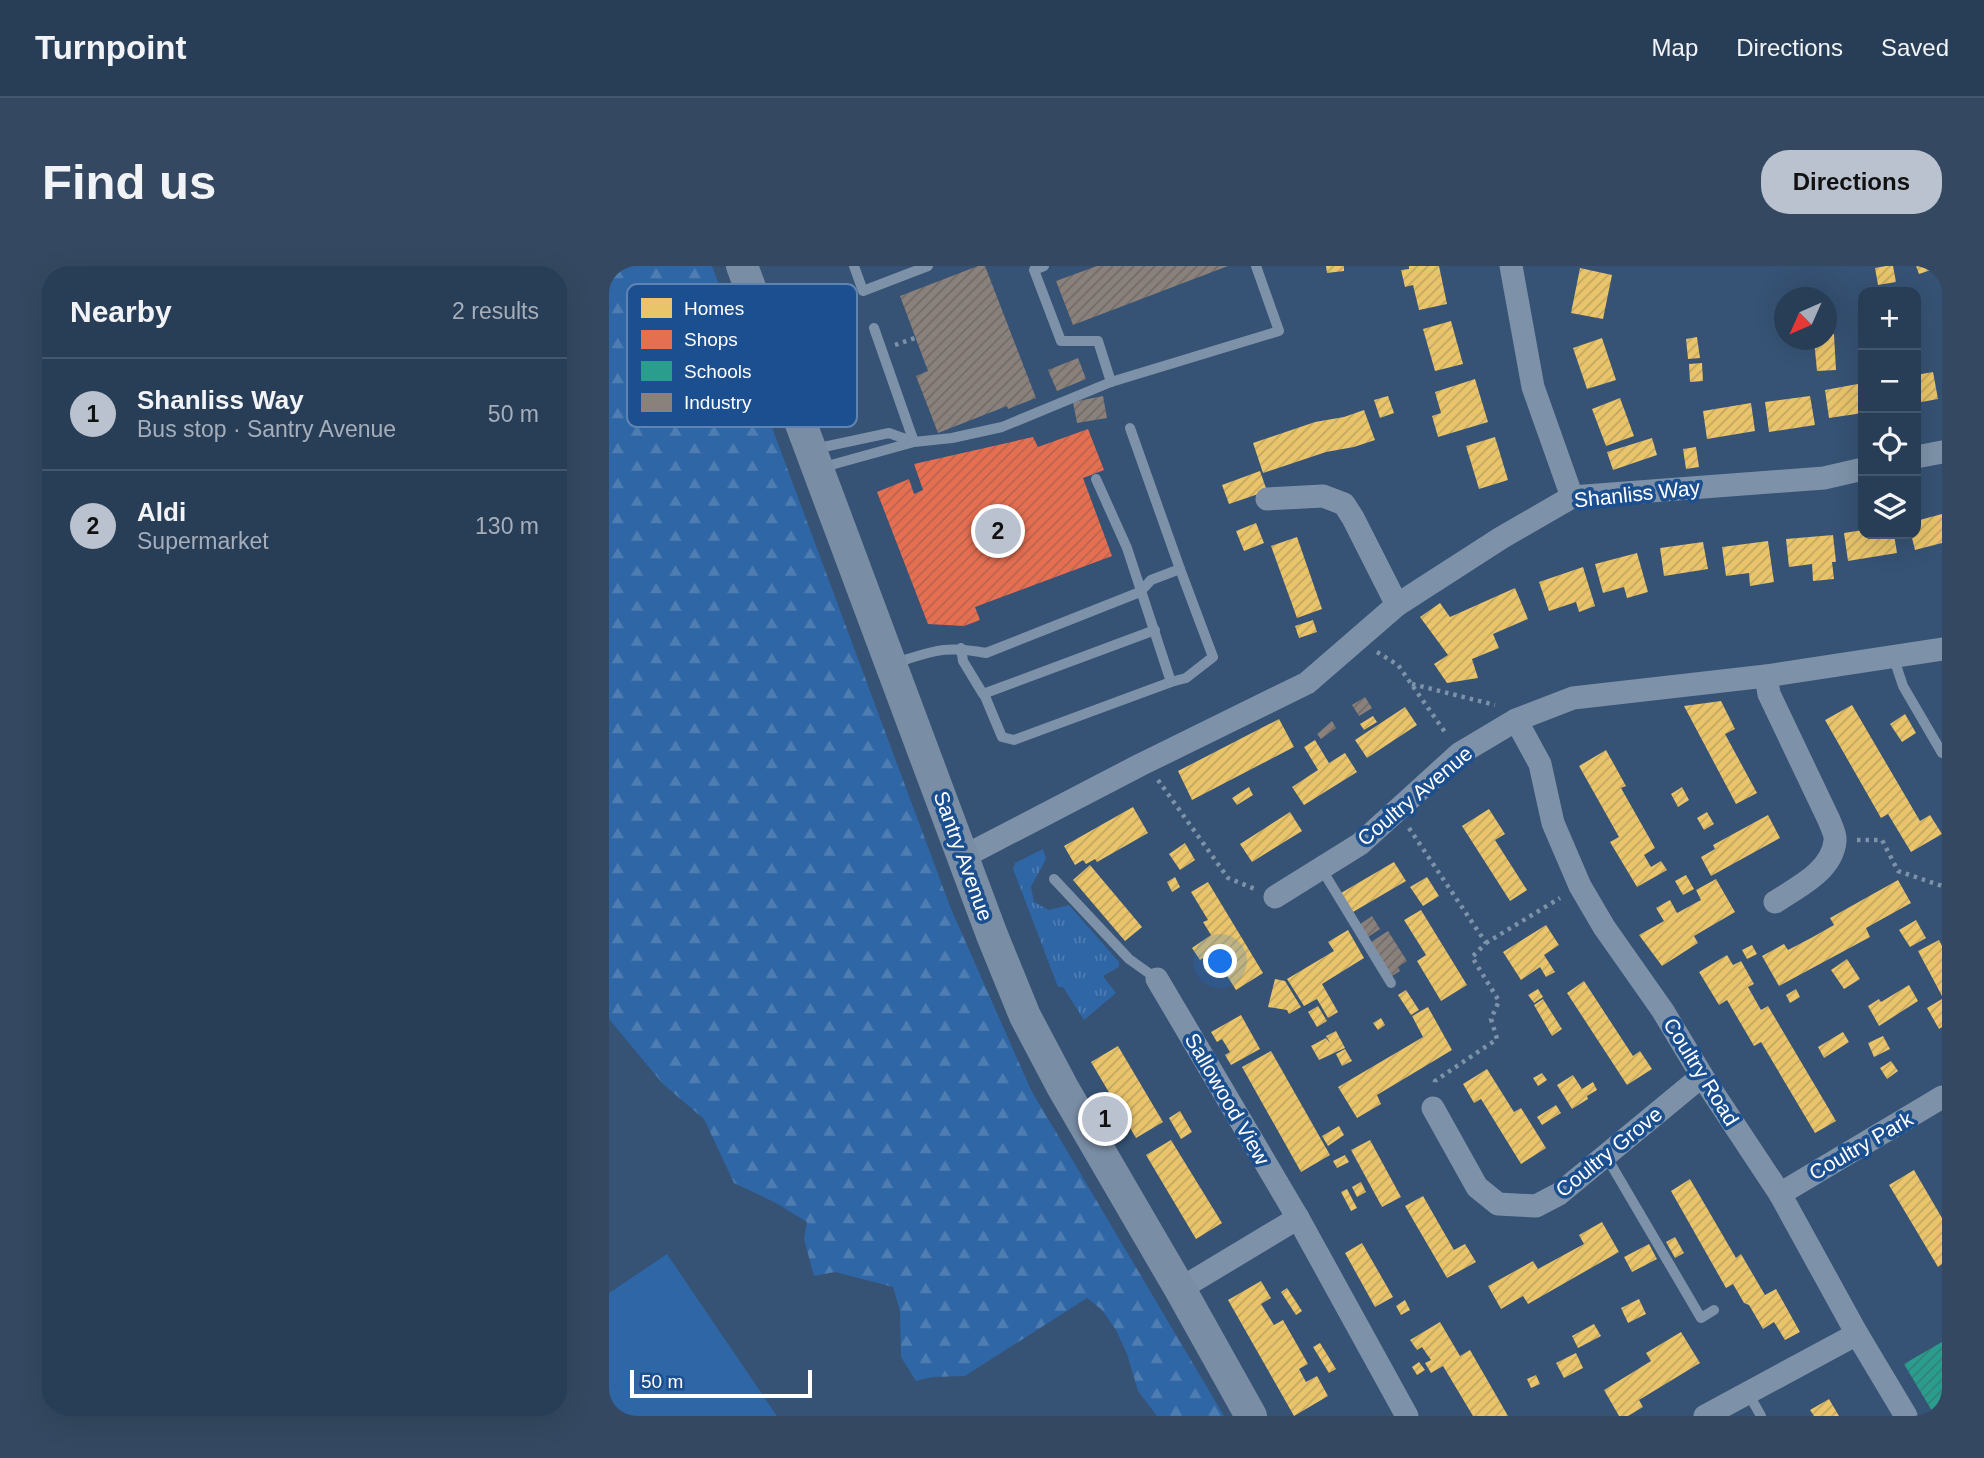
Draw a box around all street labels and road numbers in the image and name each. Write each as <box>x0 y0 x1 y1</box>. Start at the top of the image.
street label: Shanliss Way <box>1573 475 1702 512</box>
street label: Coultry Avenue <box>1353 741 1476 850</box>
street label: Santry Avenue <box>929 788 998 924</box>
street label: Coultry Road <box>1659 1014 1744 1130</box>
street label: Sallowood View <box>1181 1029 1275 1169</box>
street label: Coultry Grove <box>1551 1102 1666 1201</box>
street label: Coultry Park <box>1805 1106 1917 1184</box>

